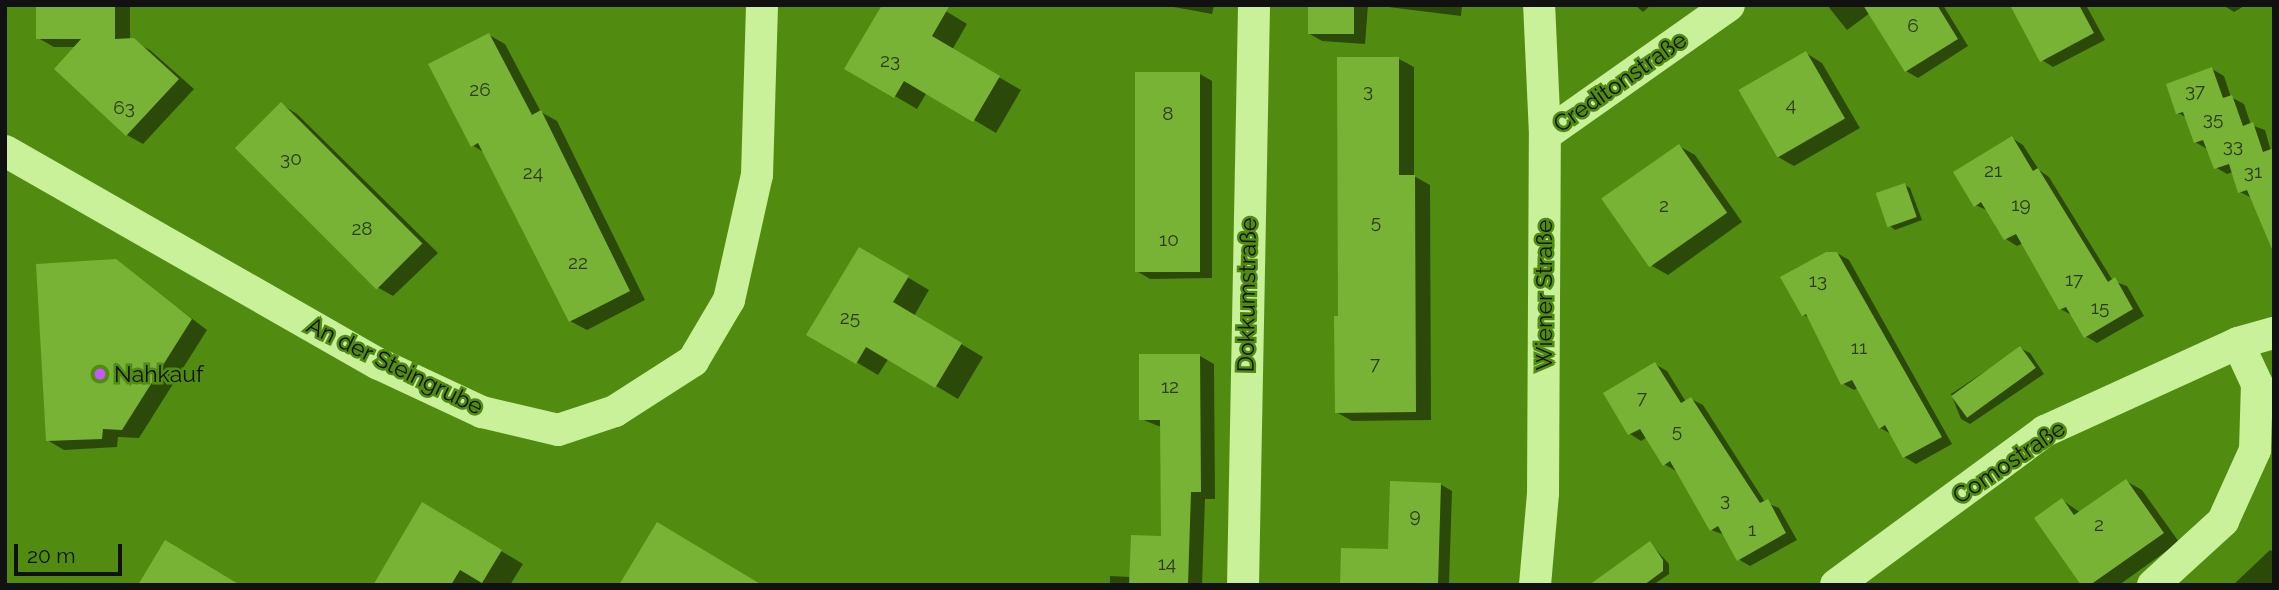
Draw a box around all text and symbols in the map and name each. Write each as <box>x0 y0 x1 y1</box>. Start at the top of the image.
house number: 6 <box>1907 15 1919 37</box>
street label: Creditonstraße <box>1548 26 1692 138</box>
house number: 23 <box>880 50 900 72</box>
house number: 26 <box>469 79 491 101</box>
house number: 3 <box>1363 80 1373 102</box>
house number: 37 <box>2185 80 2205 102</box>
house number: 4 <box>1786 94 1796 116</box>
house number: 63 <box>113 97 135 119</box>
house number: 8 <box>1162 103 1174 125</box>
house number: 35 <box>2203 108 2223 130</box>
house number: 33 <box>2223 135 2243 157</box>
house number: 30 <box>280 148 302 170</box>
house number: 21 <box>1984 160 2002 182</box>
house number: 31 <box>2244 161 2262 183</box>
house number: 24 <box>523 162 543 184</box>
house number: 19 <box>2011 194 2031 216</box>
house number: 2 <box>1659 195 1669 217</box>
house number: 5 <box>1371 211 1381 233</box>
street label: Dokkumstraße <box>1232 217 1262 373</box>
house number: 28 <box>351 218 373 240</box>
street label: Wiener Straße <box>1530 219 1558 371</box>
house number: 10 <box>1159 229 1179 251</box>
house number: 22 <box>568 252 588 274</box>
house number: 17 <box>2065 269 2083 291</box>
house number: 13 <box>1809 270 1827 292</box>
house number: 15 <box>2091 297 2109 319</box>
house number: 25 <box>840 307 860 329</box>
street label: An der Steingrube <box>302 311 488 421</box>
house number: 11 <box>1851 337 1867 359</box>
house number: 7 <box>1370 353 1380 375</box>
place label: Nahkauf <box>114 360 204 388</box>
marker: Nahkauf <box>92 366 108 382</box>
house number: 12 <box>1161 376 1179 398</box>
house number: 7 <box>1637 387 1647 409</box>
street label: Comostraße <box>1947 414 2071 510</box>
house number: 5 <box>1672 420 1682 442</box>
house number: 3 <box>1720 489 1730 511</box>
house number: 9 <box>1409 505 1421 527</box>
house number: 2 <box>2094 514 2104 536</box>
house number: 1 <box>1748 519 1756 541</box>
scale bar <box>18 530 126 574</box>
text: 20 m <box>27 543 75 568</box>
house number: 14 <box>1158 553 1176 575</box>

